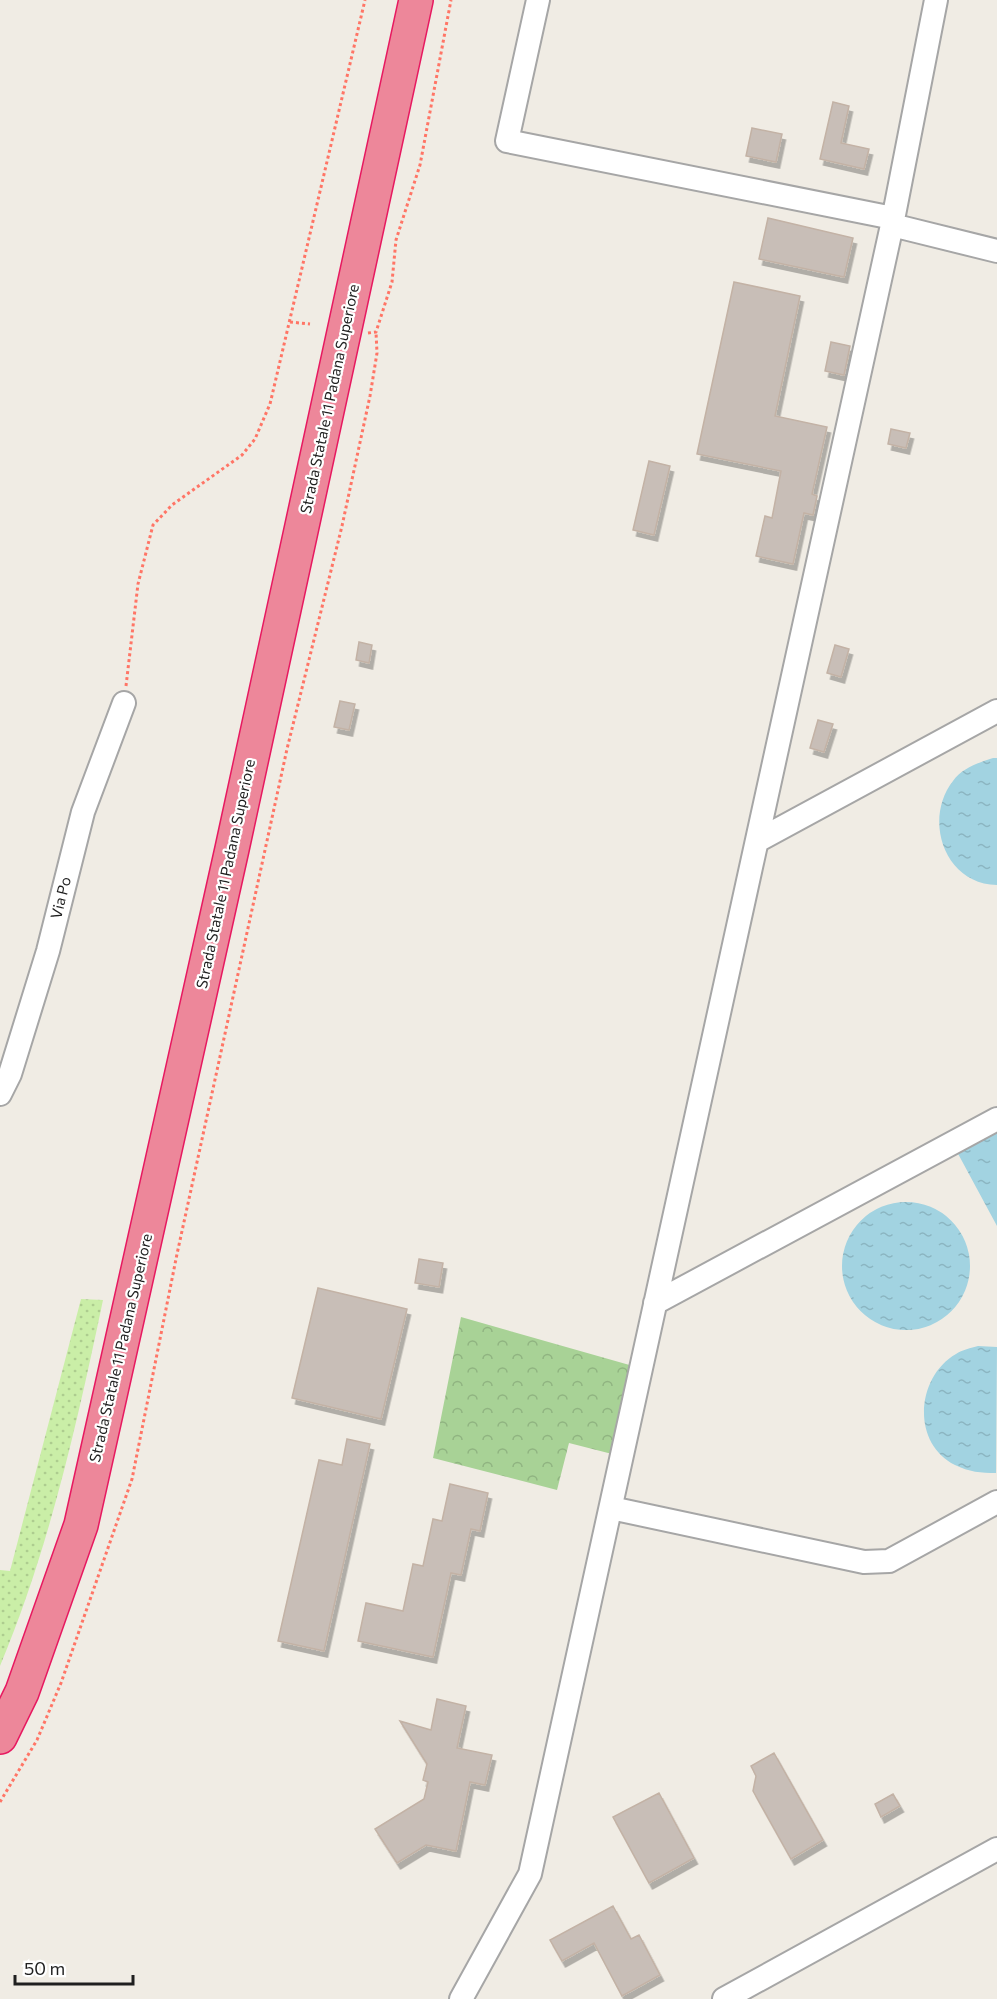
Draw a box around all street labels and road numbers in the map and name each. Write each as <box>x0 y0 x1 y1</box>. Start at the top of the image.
street label: Strada Statale 11 Padana Superiore <box>296 282 362 515</box>
street label: Strada Statale 11 Padana Superiore <box>192 757 258 990</box>
street label: Via Po <box>46 875 74 921</box>
street label: Strada Statale 11 Padana Superiore <box>85 1232 155 1464</box>

